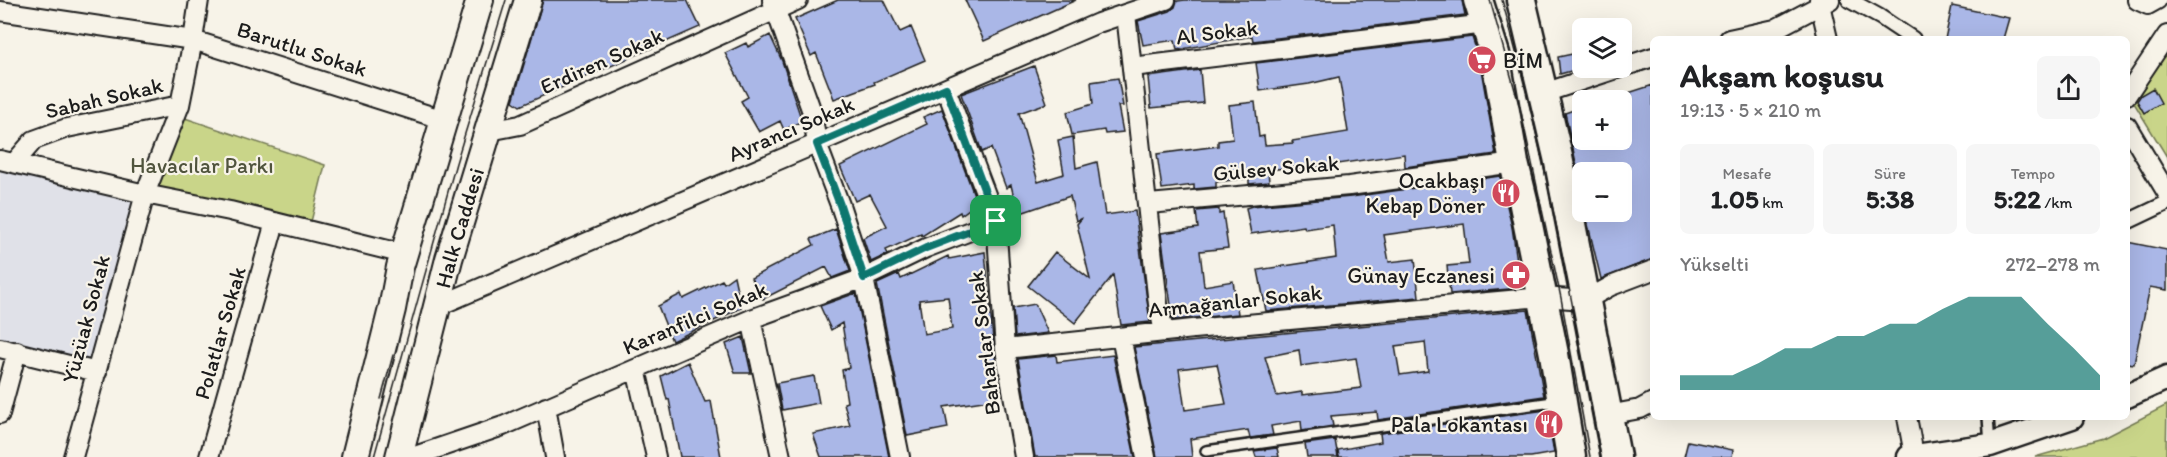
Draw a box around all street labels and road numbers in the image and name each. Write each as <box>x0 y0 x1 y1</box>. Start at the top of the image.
street label: Al Sokak <box>1175 14 1260 50</box>
street label: Barutlu Sokak <box>234 15 370 83</box>
street label: Erdiren Sokak <box>536 22 669 100</box>
street label: Sabah Sokak <box>42 71 166 125</box>
street label: Ayrancı Sokak <box>724 90 858 168</box>
street label: Gülsev Sokak <box>1212 149 1340 187</box>
street label: Halk Caddesi <box>429 164 490 291</box>
street label: Yüzüak Sokak <box>56 251 116 386</box>
street label: Polatlar Sokak <box>188 263 252 402</box>
street label: Baharlar Sokak <box>962 269 1006 417</box>
street label: Karanfilci Sokak <box>618 275 772 361</box>
street label: Armağanlar Sokak <box>1147 278 1324 324</box>

